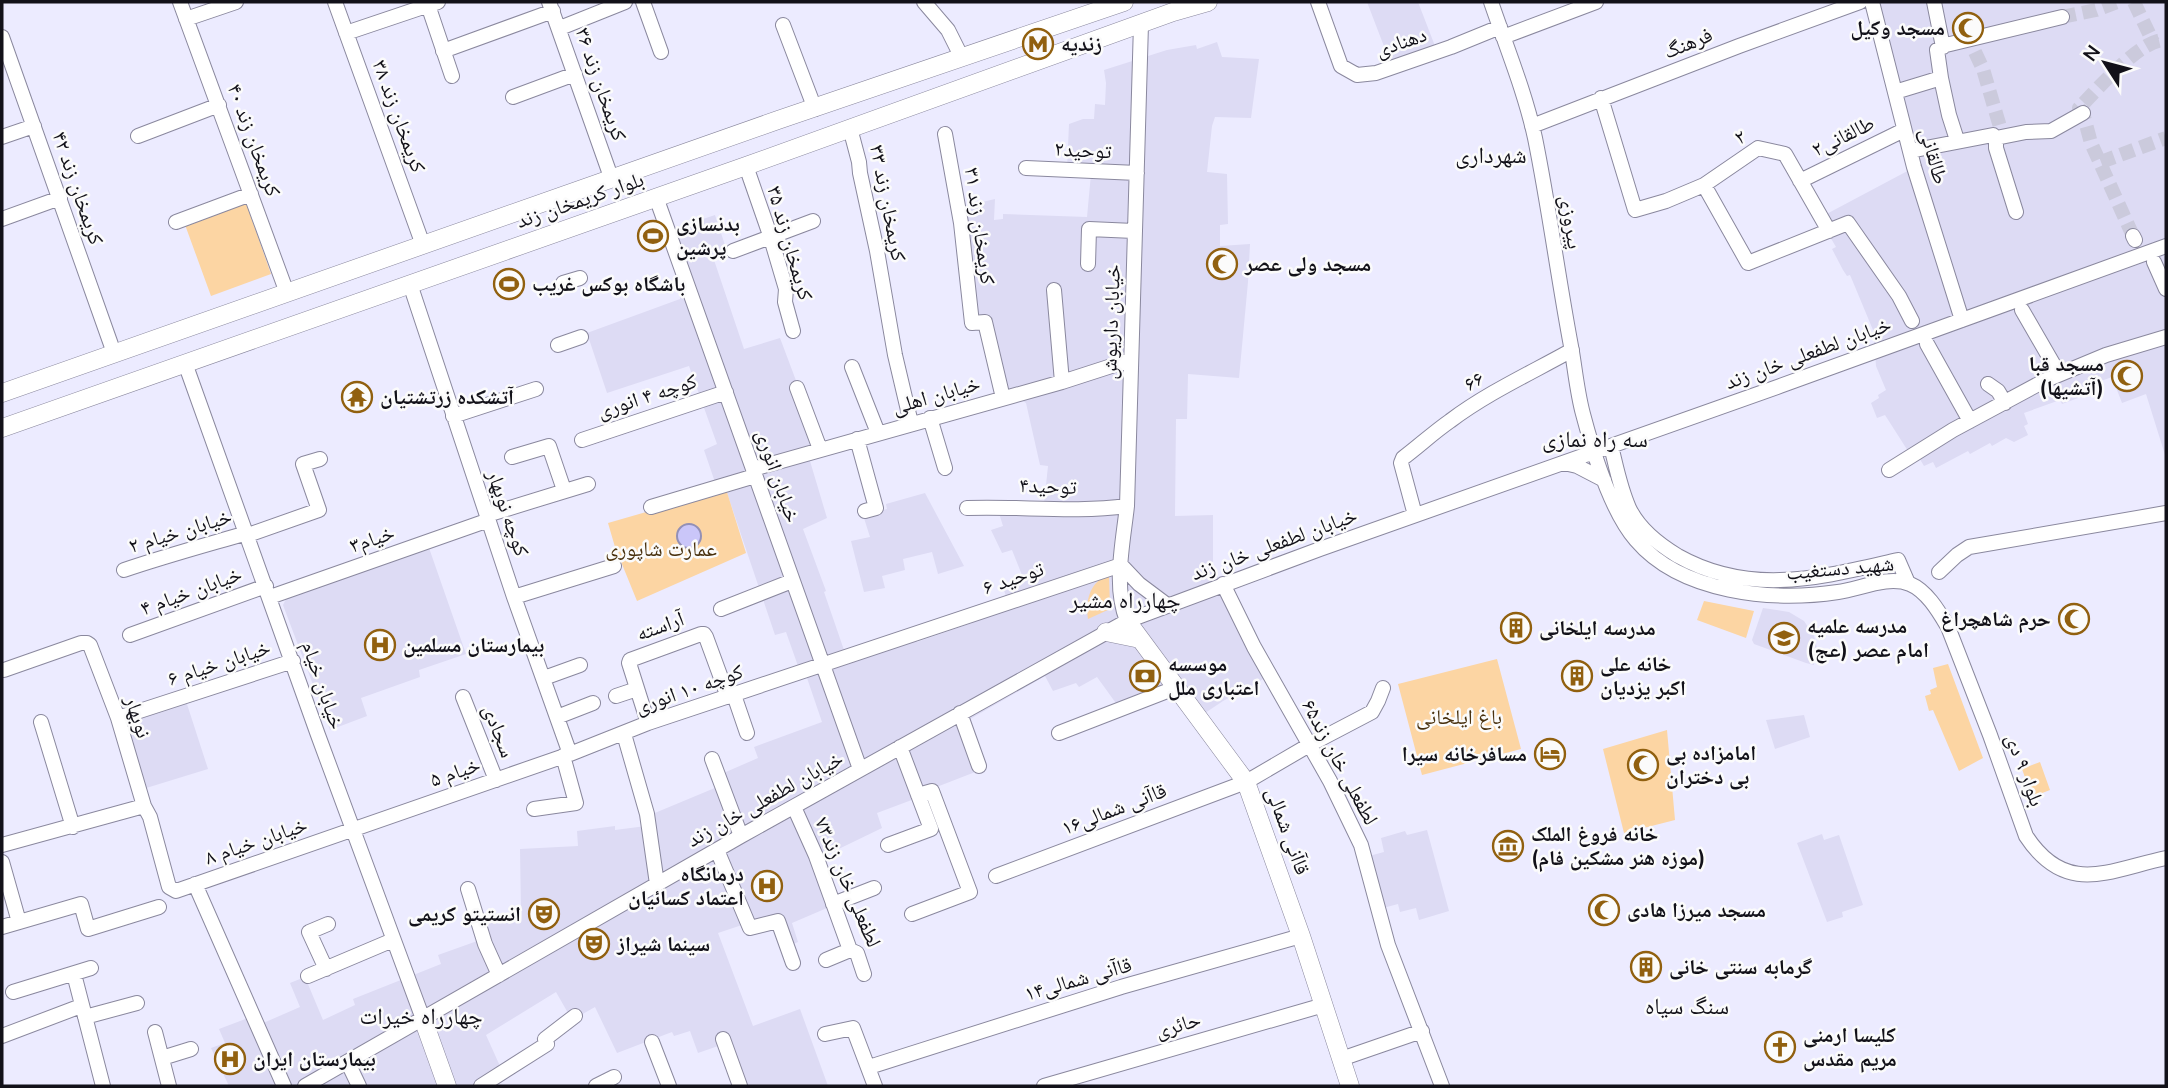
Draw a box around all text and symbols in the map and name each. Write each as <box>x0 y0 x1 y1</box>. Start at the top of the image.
mosque icon: مسجد وکیل <box>1951 11 1985 45</box>
place label: مسجد وکیل <box>1851 14 1945 42</box>
street label: دهنادی <box>1372 20 1430 64</box>
street label: فرهنگ <box>1659 21 1717 65</box>
street label: کریمخان زند ۳۶ <box>569 24 634 145</box>
metro station icon: زندیه <box>1021 27 1055 61</box>
north arrow <box>2070 28 2140 98</box>
place label: زندیه <box>1061 30 1102 58</box>
text: N <box>2077 40 2107 67</box>
street label: کریمخان زند ۳۸ <box>366 56 432 177</box>
street label: کریمخان زند ۴۰ <box>221 80 287 201</box>
street label: طالقانی۲ <box>1807 109 1879 163</box>
street label: ۲ <box>1730 122 1750 152</box>
street label: طالقانی <box>1913 125 1955 187</box>
street label: کریمخان زند ۴۲ <box>46 128 111 249</box>
street label: توحید۲ <box>1054 135 1112 165</box>
district label: شهرداری <box>1455 140 1527 171</box>
street label: کریمخان زند ۳۳ <box>863 142 913 264</box>
street label: بلوار کریمخان زند <box>512 165 648 235</box>
street label: کریمخان زند ۳۱ <box>958 166 1002 287</box>
street label: کریمخان زند ۳۵ <box>760 182 820 304</box>
street label: پیروزی <box>1553 193 1589 251</box>
place label: بدنسازی پرشین <box>676 210 740 262</box>
sports icon: بدنسازی پرشین <box>636 219 670 253</box>
mosque icon: مسجد ولی عصر <box>1205 247 1239 281</box>
place label: مسجد ولی عصر <box>1244 250 1371 278</box>
street label: خیابان داریوش <box>1095 264 1127 380</box>
sports icon: باشگاه بوکس غریب <box>492 267 526 301</box>
place label: باشگاه بوکس غریب <box>532 270 685 298</box>
street label: خیابان لطفعلی خان زند <box>1721 310 1895 396</box>
place label: مسجد قبا (آتشیها) <box>2029 350 2104 402</box>
mosque icon: مسجد قبا (آتشیها) <box>2110 359 2144 393</box>
street label: ۶۶ <box>1459 364 1489 398</box>
street label: کوچه ۴ انوری <box>594 367 701 425</box>
street label: خیابان اهلی <box>889 369 983 421</box>
temple icon: آتشکده زرتشتیان <box>340 380 374 414</box>
place label: آتشکده زرتشتیان <box>380 383 514 411</box>
district label: سه راه نمازی <box>1542 424 1648 455</box>
street label: خیابان انوری <box>749 426 807 526</box>
street label: کوچه نوبهار <box>480 465 536 560</box>
street label: توحید۴ <box>1019 471 1077 501</box>
street label: خیابان لطفعلی خان زند <box>1187 501 1361 587</box>
street label: خیابان خیام ۲ <box>125 502 235 560</box>
street label: خیام۳ <box>346 518 398 560</box>
park label: عمارت شاپوری <box>605 535 717 563</box>
street label: شهید دستغیب <box>1785 549 1895 587</box>
street label: ۶ توحید <box>979 555 1047 601</box>
street label: خیابان خیام ۴ <box>136 560 246 622</box>
district label: چهارراه مشیر <box>1068 585 1181 616</box>
mosque icon: حرم شاهچراغ <box>2057 602 2091 636</box>
street label: آراسته <box>632 604 688 648</box>
place label: حرم شاهچراغ <box>1941 605 2051 633</box>
building icon: مدرسه ایلخانی <box>1499 611 1533 645</box>
place label: مدرسه علمیه امام عصر (عج) <box>1807 612 1929 664</box>
place label: مدرسه ایلخانی <box>1539 614 1656 642</box>
school or university icon: مدرسه علمیه امام عصر (عج) <box>1767 621 1801 655</box>
hospital icon: بیمارستان مسلمین <box>363 628 397 662</box>
place label: بیمارستان مسلمین <box>403 631 544 659</box>
street label: خیابان خیام ۶ <box>164 633 274 693</box>
street label: خیابان خیام <box>295 637 351 733</box>
place label: موسسه اعتباری ملل <box>1168 650 1260 702</box>
place label: خانه علی اکبر یزدیان <box>1600 650 1686 702</box>
street label: کوچه ۱۰ انوری <box>631 657 747 721</box>
bank icon: موسسه اعتباری ملل <box>1128 659 1162 693</box>
building icon: خانه علی اکبر یزدیان <box>1560 659 1594 693</box>
street label: نوبهار <box>118 691 158 742</box>
street label: لطفعلی خان زند۶۵ <box>1295 694 1385 830</box>
street label: سجادی <box>476 700 522 762</box>
park label: باغ ایلخانی <box>1416 703 1502 731</box>
street label: بلوار ۹ دی <box>1999 730 2051 810</box>
hotel icon: مسافرخانه سیرا <box>1533 737 1567 771</box>
place label: امامزاده بی بی دختران <box>1666 739 1756 791</box>
place label: مسافرخانه سیرا <box>1402 740 1527 768</box>
street label: خیابان لطفعلی خان زند <box>682 744 848 854</box>
mosque icon: امامزاده بی بی دختران <box>1626 748 1660 782</box>
street label: ۵ خیام <box>426 750 484 794</box>
street label: قاآنی شمالی۱۶ <box>1058 776 1170 842</box>
street label: قاآنی شمالی <box>1259 783 1317 879</box>
street label: خیابان خیام ۸ <box>201 810 311 872</box>
street label: لطفعلی خان زند۷۳ <box>808 813 888 951</box>
place label: خانه فروغ الملک (موزه هنر مشکین فام) <box>1531 820 1705 872</box>
museum icon: خانه فروغ الملک (موزه هنر مشکین فام) <box>1491 829 1525 863</box>
place label: درمانگاه اعتماد کسائیان <box>628 860 744 912</box>
hospital icon: درمانگاه اعتماد کسائیان <box>750 869 784 903</box>
mosque icon: مسجد میرزا هادی <box>1587 893 1621 927</box>
place label: مسجد میرزا هادی <box>1627 896 1766 924</box>
theatre icon: انستیتو کریمی <box>527 897 561 931</box>
place label: انستیتو کریمی <box>408 900 521 928</box>
theatre icon: سینما شیراز <box>577 927 611 961</box>
place label: سینما شیراز <box>616 930 710 958</box>
street label: قاآنی شمالی۱۴ <box>1021 950 1135 1008</box>
building icon: گرمابه سنتی خانی <box>1629 950 1663 984</box>
place label: گرمابه سنتی خانی <box>1669 953 1812 981</box>
district label: سنگ سیاه <box>1645 991 1729 1022</box>
district label: چهارراه خیرات <box>359 1001 483 1032</box>
street label: حائری <box>1152 1005 1204 1045</box>
place label: کلیسا ارمنی مریم مقدس <box>1803 1021 1897 1073</box>
church icon: کلیسا ارمنی مریم مقدس <box>1763 1030 1797 1064</box>
hospital icon: بیمارستان ایران <box>213 1042 247 1076</box>
place label: بیمارستان ایران <box>253 1045 376 1073</box>

